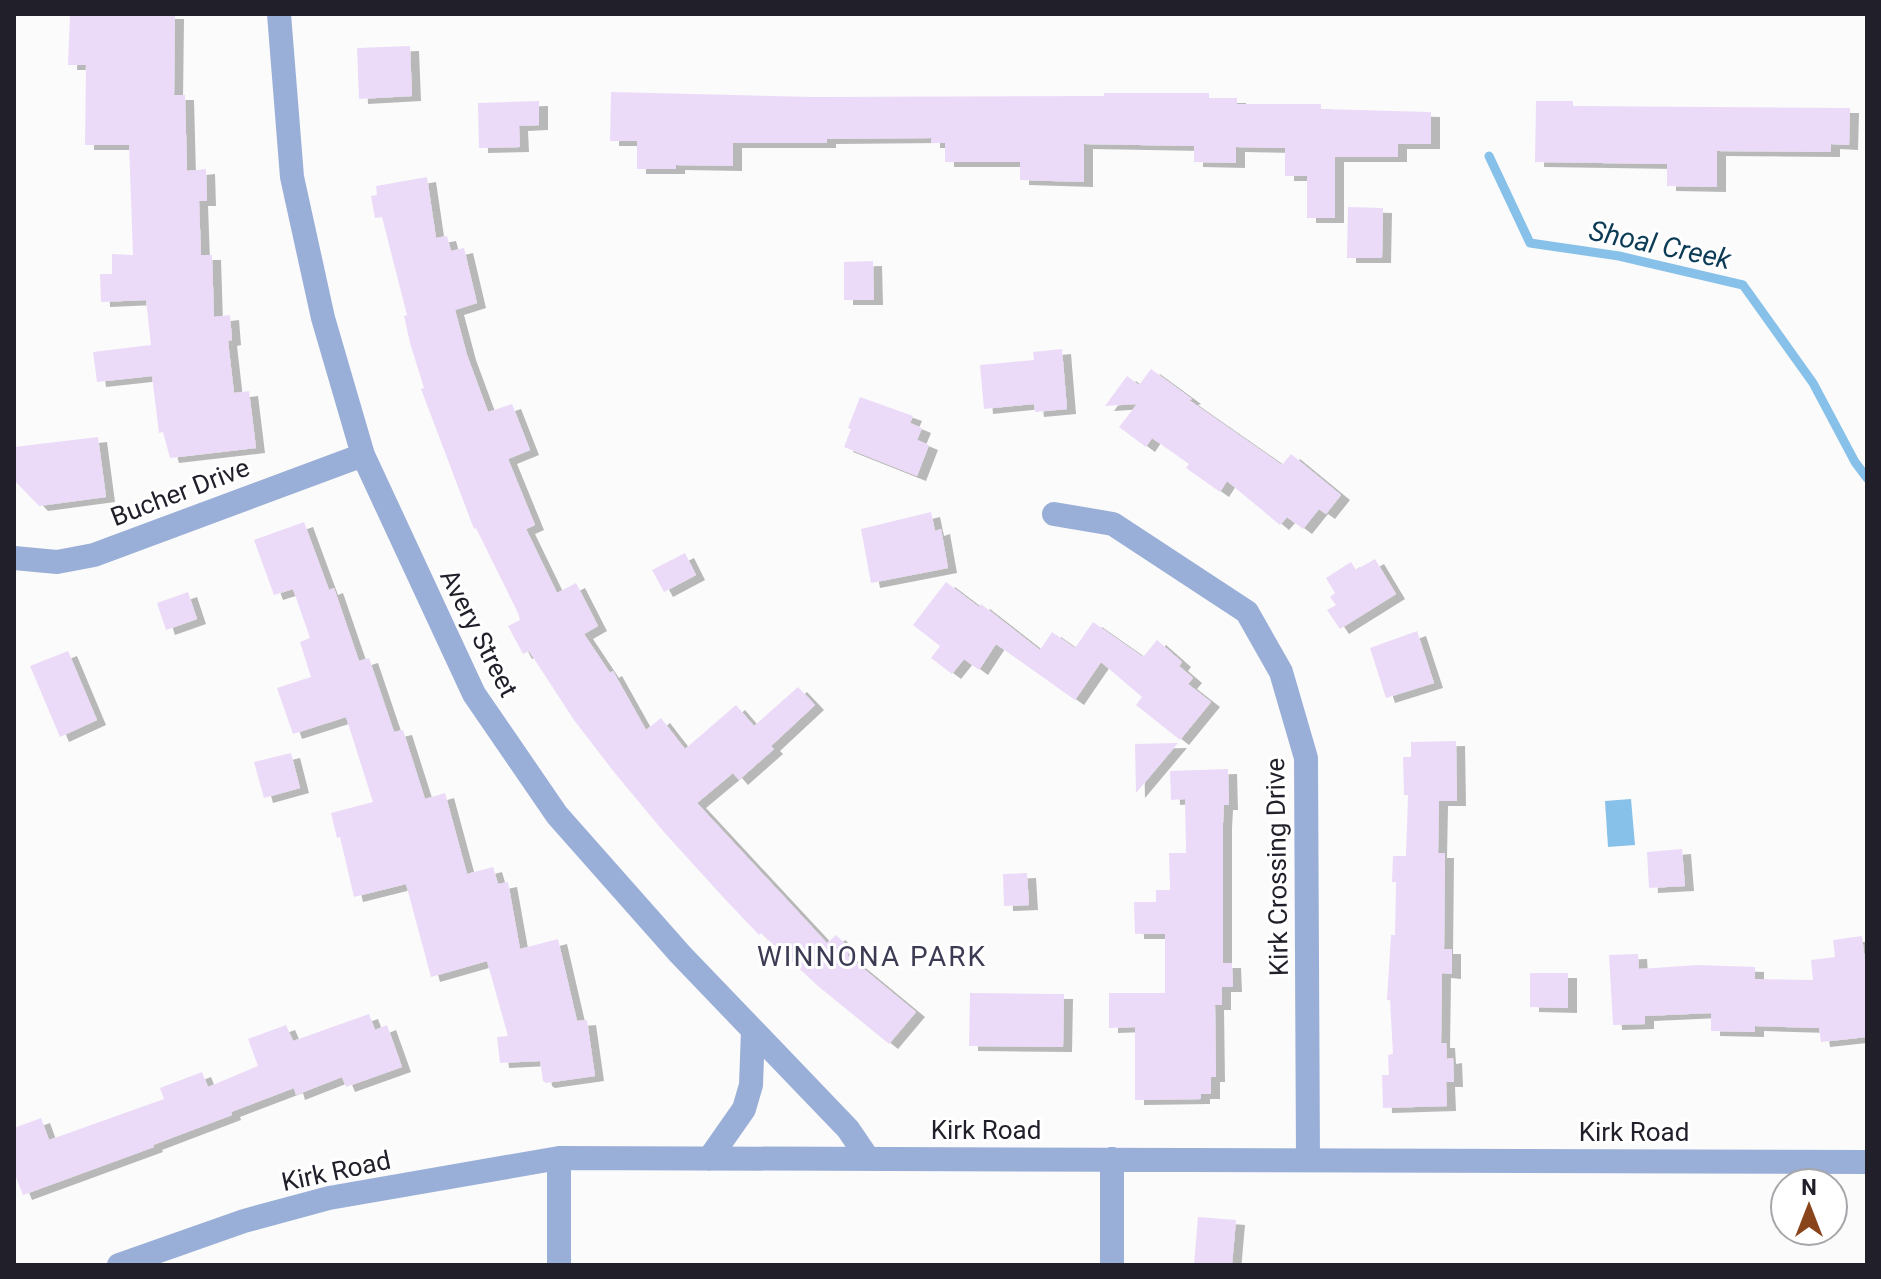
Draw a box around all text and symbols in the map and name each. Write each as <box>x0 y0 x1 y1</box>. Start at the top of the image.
water label: Shoal Creek <box>1586 214 1735 276</box>
street label: Bucher Drive <box>107 452 253 532</box>
street label: Avery Street <box>434 564 524 702</box>
street label: Kirk Crossing Drive <box>1260 758 1294 976</box>
district label: WINNONA PARK <box>757 940 987 973</box>
street label: Kirk Road <box>931 1115 1041 1145</box>
street label: Kirk Road <box>1579 1117 1689 1147</box>
street label: Kirk Road <box>279 1145 393 1197</box>
north arrow <box>1769 1167 1849 1247</box>
text: N <box>1801 1175 1817 1200</box>

